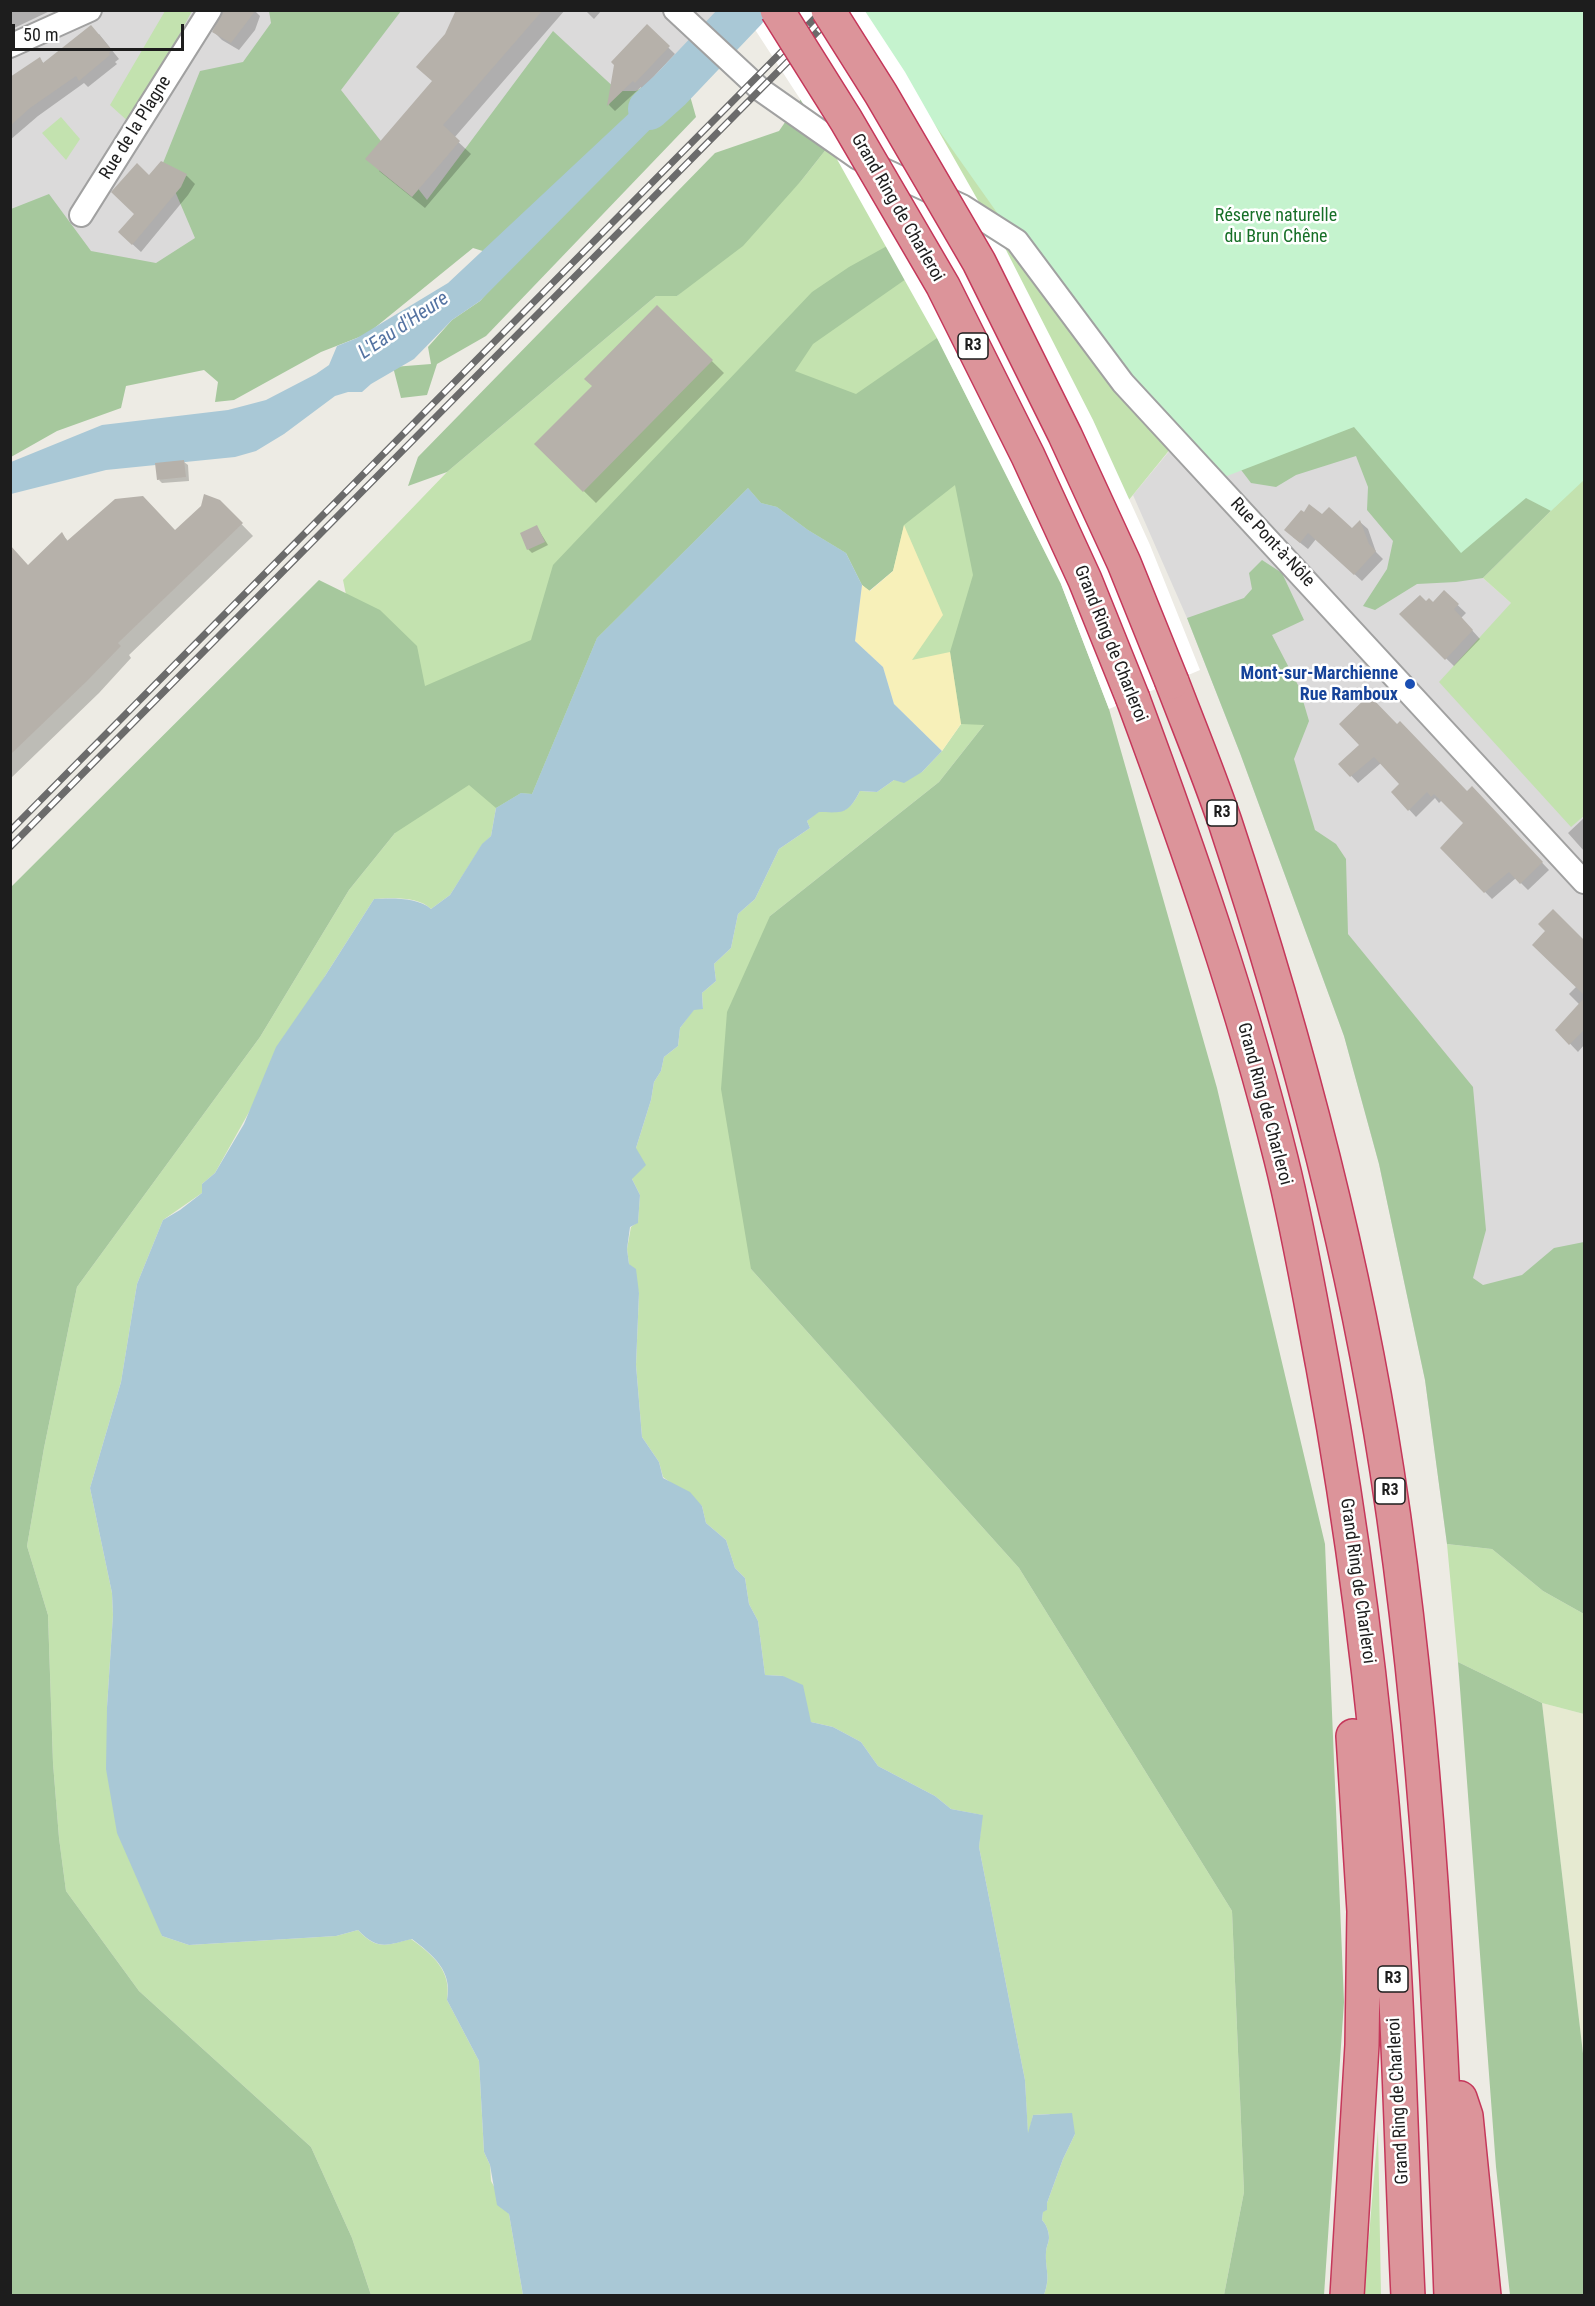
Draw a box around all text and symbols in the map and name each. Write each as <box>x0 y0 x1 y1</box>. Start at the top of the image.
scale bar <box>15 12 188 50</box>
text: 50 m <box>23 24 58 45</box>
street label: Rue de la Plagne <box>96 72 176 184</box>
street label: Grand Ring de Charleroi <box>846 130 948 286</box>
park label: Réserve naturelle du Brun Chêne <box>1215 205 1337 248</box>
water label: L'Eau d'Heure <box>354 287 454 365</box>
road number: R3 <box>958 333 988 359</box>
street label: Rue Pont-à-Nôle <box>1225 494 1319 592</box>
street label: Grand Ring de Charleroi <box>1069 562 1151 726</box>
place label: Mont-sur-Marchienne Rue Ramboux <box>1240 663 1398 706</box>
marker: Mont-sur-Marchienne Rue Ramboux <box>1403 677 1417 691</box>
road number: R3 <box>1207 800 1237 826</box>
street label: Grand Ring de Charleroi <box>1232 1020 1296 1188</box>
road number: R3 <box>1375 1478 1405 1504</box>
street label: Grand Ring de Charleroi <box>1335 1497 1379 1665</box>
road number: R3 <box>1378 1966 1408 1992</box>
street label: Grand Ring de Charleroi <box>1384 2017 1414 2185</box>

